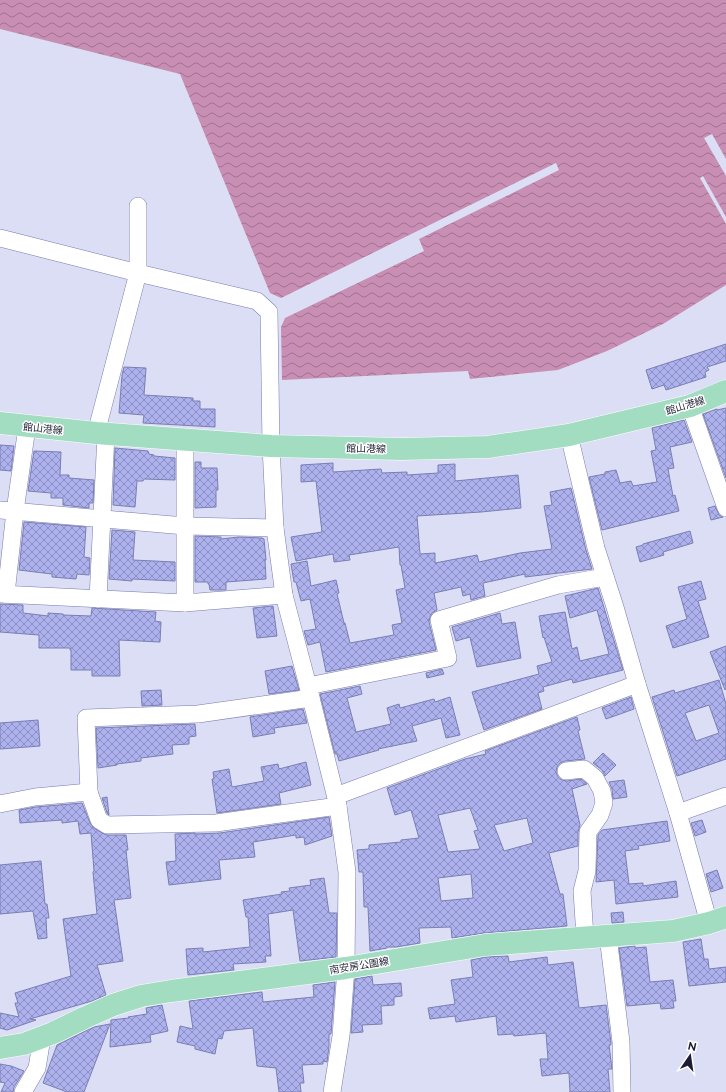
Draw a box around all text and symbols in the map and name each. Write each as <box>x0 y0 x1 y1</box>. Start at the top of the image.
street label: 館山港線 <box>664 394 706 417</box>
street label: 館山港線 <box>22 421 63 436</box>
street label: 館山港線 <box>346 443 386 454</box>
street label: 南安房公園線 <box>329 955 390 976</box>
north arrow <box>670 1036 710 1076</box>
text: N <box>687 1039 698 1054</box>

